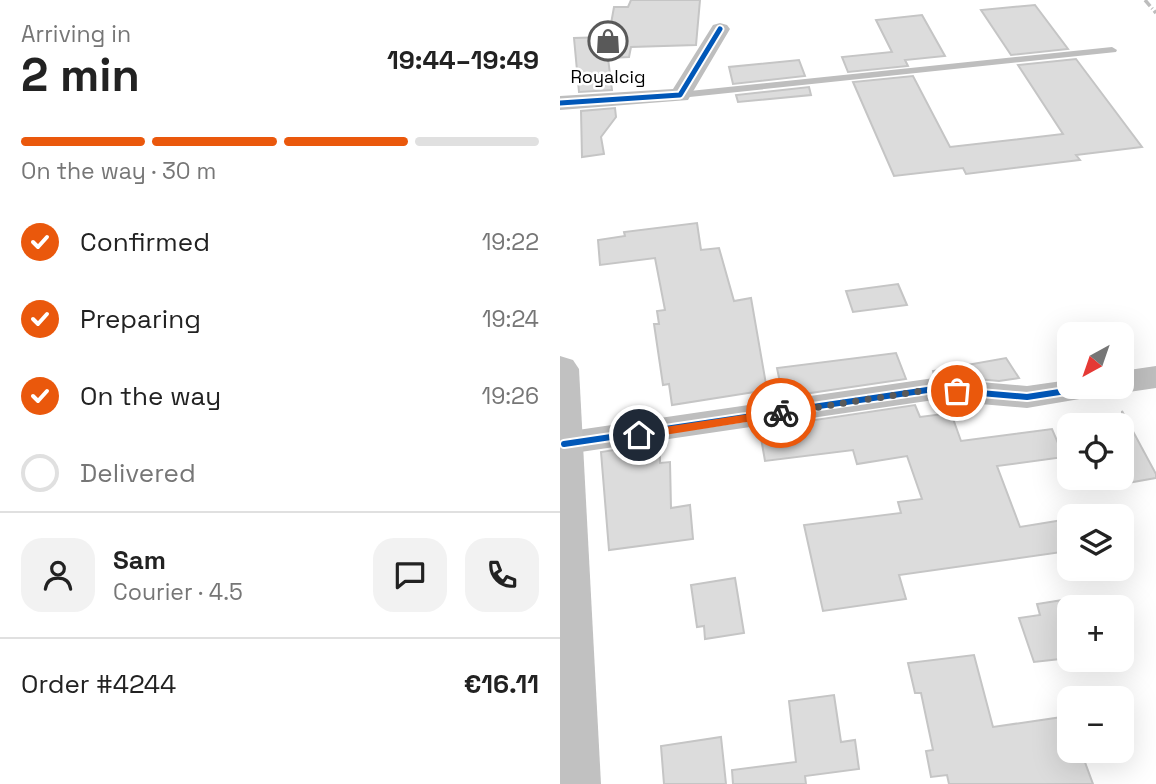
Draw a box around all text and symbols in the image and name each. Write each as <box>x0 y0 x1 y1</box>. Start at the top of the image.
text: Arriving in <box>21 19 131 49</box>
shop icon: Royalcig <box>587 20 629 62</box>
text: 19:44–19:49 <box>387 43 539 77</box>
text: 2 min <box>21 46 140 104</box>
place label: Royalcig <box>571 65 646 88</box>
text: On the way · 30 m <box>21 156 216 186</box>
icon: check <box>21 223 59 261</box>
text: Confirmed <box>80 225 210 259</box>
text: 19:22 <box>482 227 539 257</box>
icon: check <box>21 300 59 338</box>
text: Preparing <box>80 302 201 336</box>
text: 19:24 <box>482 304 539 334</box>
north arrow <box>1057 322 1134 399</box>
map controls <box>1057 322 1134 763</box>
pin <box>927 361 987 421</box>
icon: bag <box>938 372 976 410</box>
icon: check <box>21 377 59 415</box>
courier <box>746 378 816 448</box>
text: On the way <box>80 379 221 413</box>
text: 19:26 <box>482 381 539 411</box>
icon: bike <box>762 394 800 432</box>
pin <box>609 405 669 465</box>
button: locate <box>1057 413 1134 490</box>
icon: home <box>620 416 658 454</box>
text: Delivered <box>80 456 196 490</box>
button: layers <box>1057 504 1134 581</box>
button: person <box>21 538 95 612</box>
button: chat <box>373 538 447 612</box>
button: phone <box>465 538 539 612</box>
text: Sam <box>113 543 166 577</box>
text: Courier · 4.5 <box>113 577 243 607</box>
button: + <box>1057 595 1134 672</box>
text: Order #4244 <box>21 667 176 701</box>
text: €16.11 <box>464 667 539 701</box>
button: − <box>1057 686 1134 763</box>

